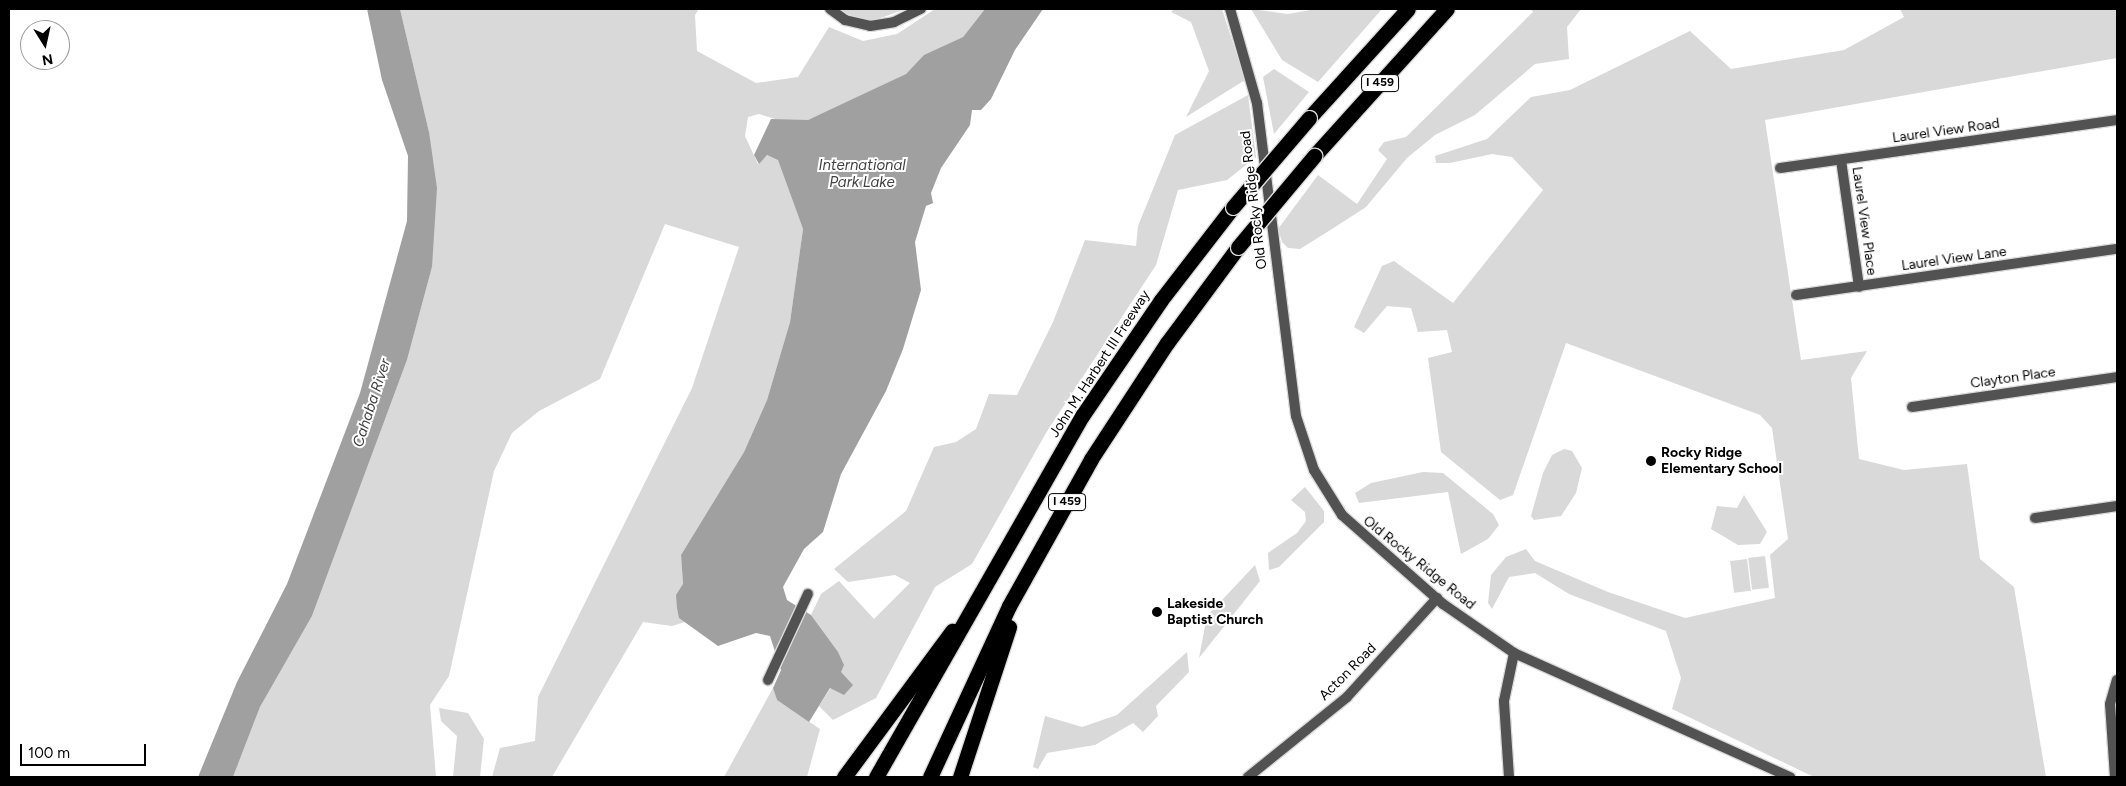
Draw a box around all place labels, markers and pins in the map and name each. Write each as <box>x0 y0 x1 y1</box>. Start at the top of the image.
place label: Rocky Ridge Elementary School <box>1661 445 1782 478</box>
marker: Rocky Ridge Elementary School <box>1645 455 1657 467</box>
place label: Lakeside Baptist Church <box>1167 596 1263 628</box>
marker: Lakeside Baptist Church <box>1151 606 1163 618</box>

